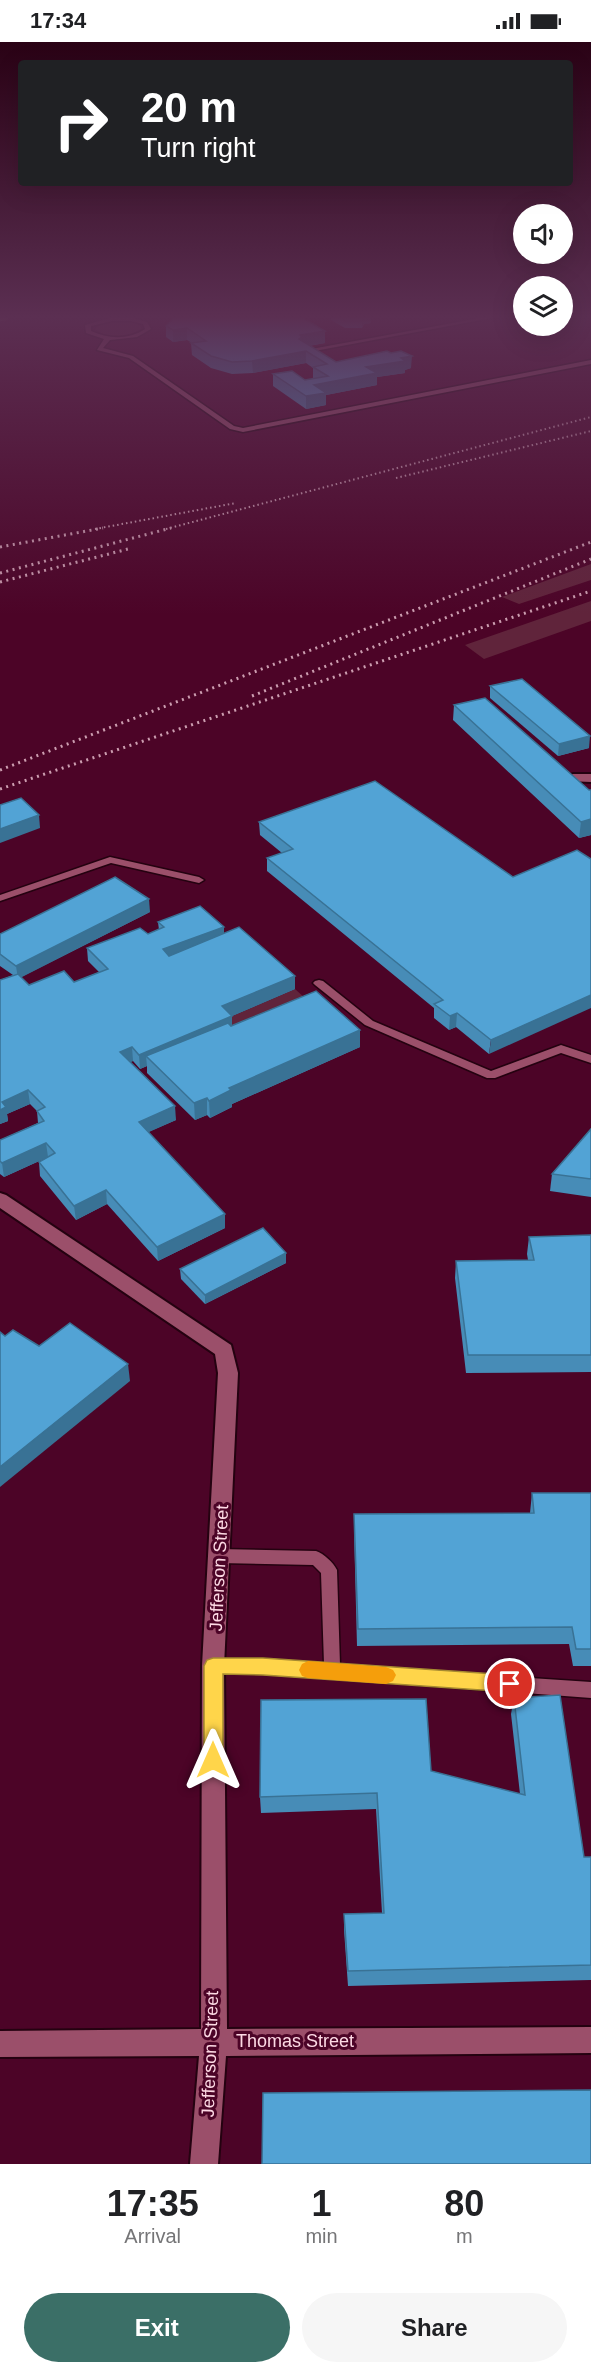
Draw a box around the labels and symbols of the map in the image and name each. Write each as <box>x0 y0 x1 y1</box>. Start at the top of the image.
street label: Jefferson Street <box>206 1504 232 1632</box>
pin <box>484 1658 535 1709</box>
position arrow <box>181 1728 245 1792</box>
street label: Jefferson Street <box>198 1990 222 2118</box>
street label: Thomas Street <box>236 2031 354 2051</box>

